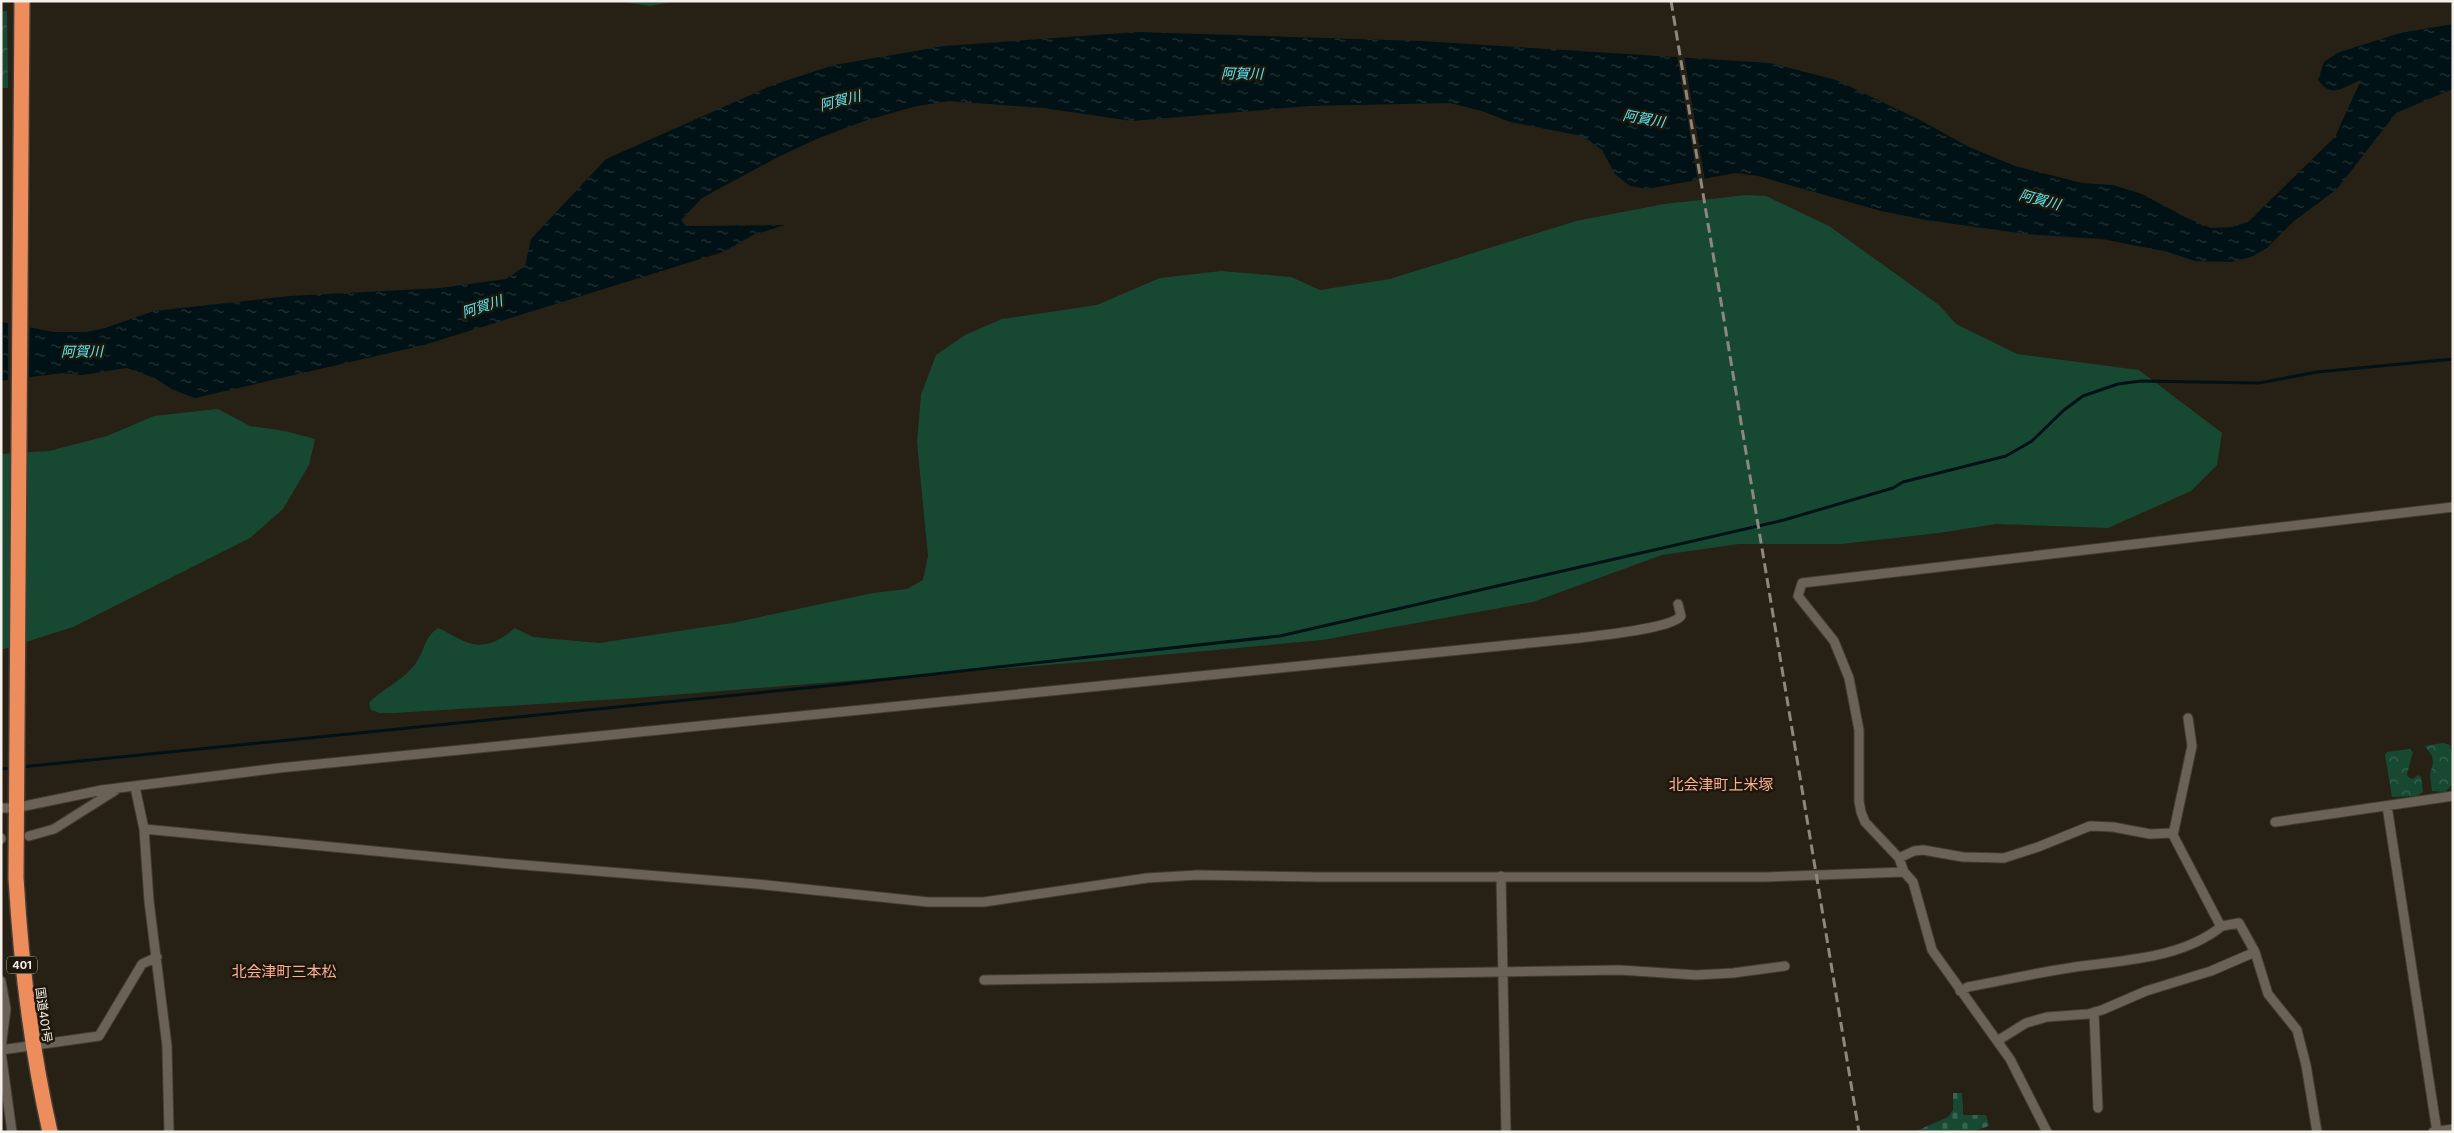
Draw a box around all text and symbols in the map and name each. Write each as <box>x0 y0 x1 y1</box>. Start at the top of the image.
water label: 阿賀川 <box>1221 64 1265 82</box>
water label: 阿賀川 <box>818 86 864 113</box>
water label: 阿賀川 <box>1622 106 1668 130</box>
water label: 阿賀川 <box>2018 185 2064 213</box>
water label: 阿賀川 <box>459 291 507 321</box>
water label: 阿賀川 <box>61 342 105 360</box>
district label: 北会津町上米塚 <box>1668 775 1774 794</box>
road number: 401 <box>7 956 37 974</box>
district label: 北会津町三本松 <box>231 962 337 981</box>
street label: 国道401号 <box>33 986 55 1044</box>

